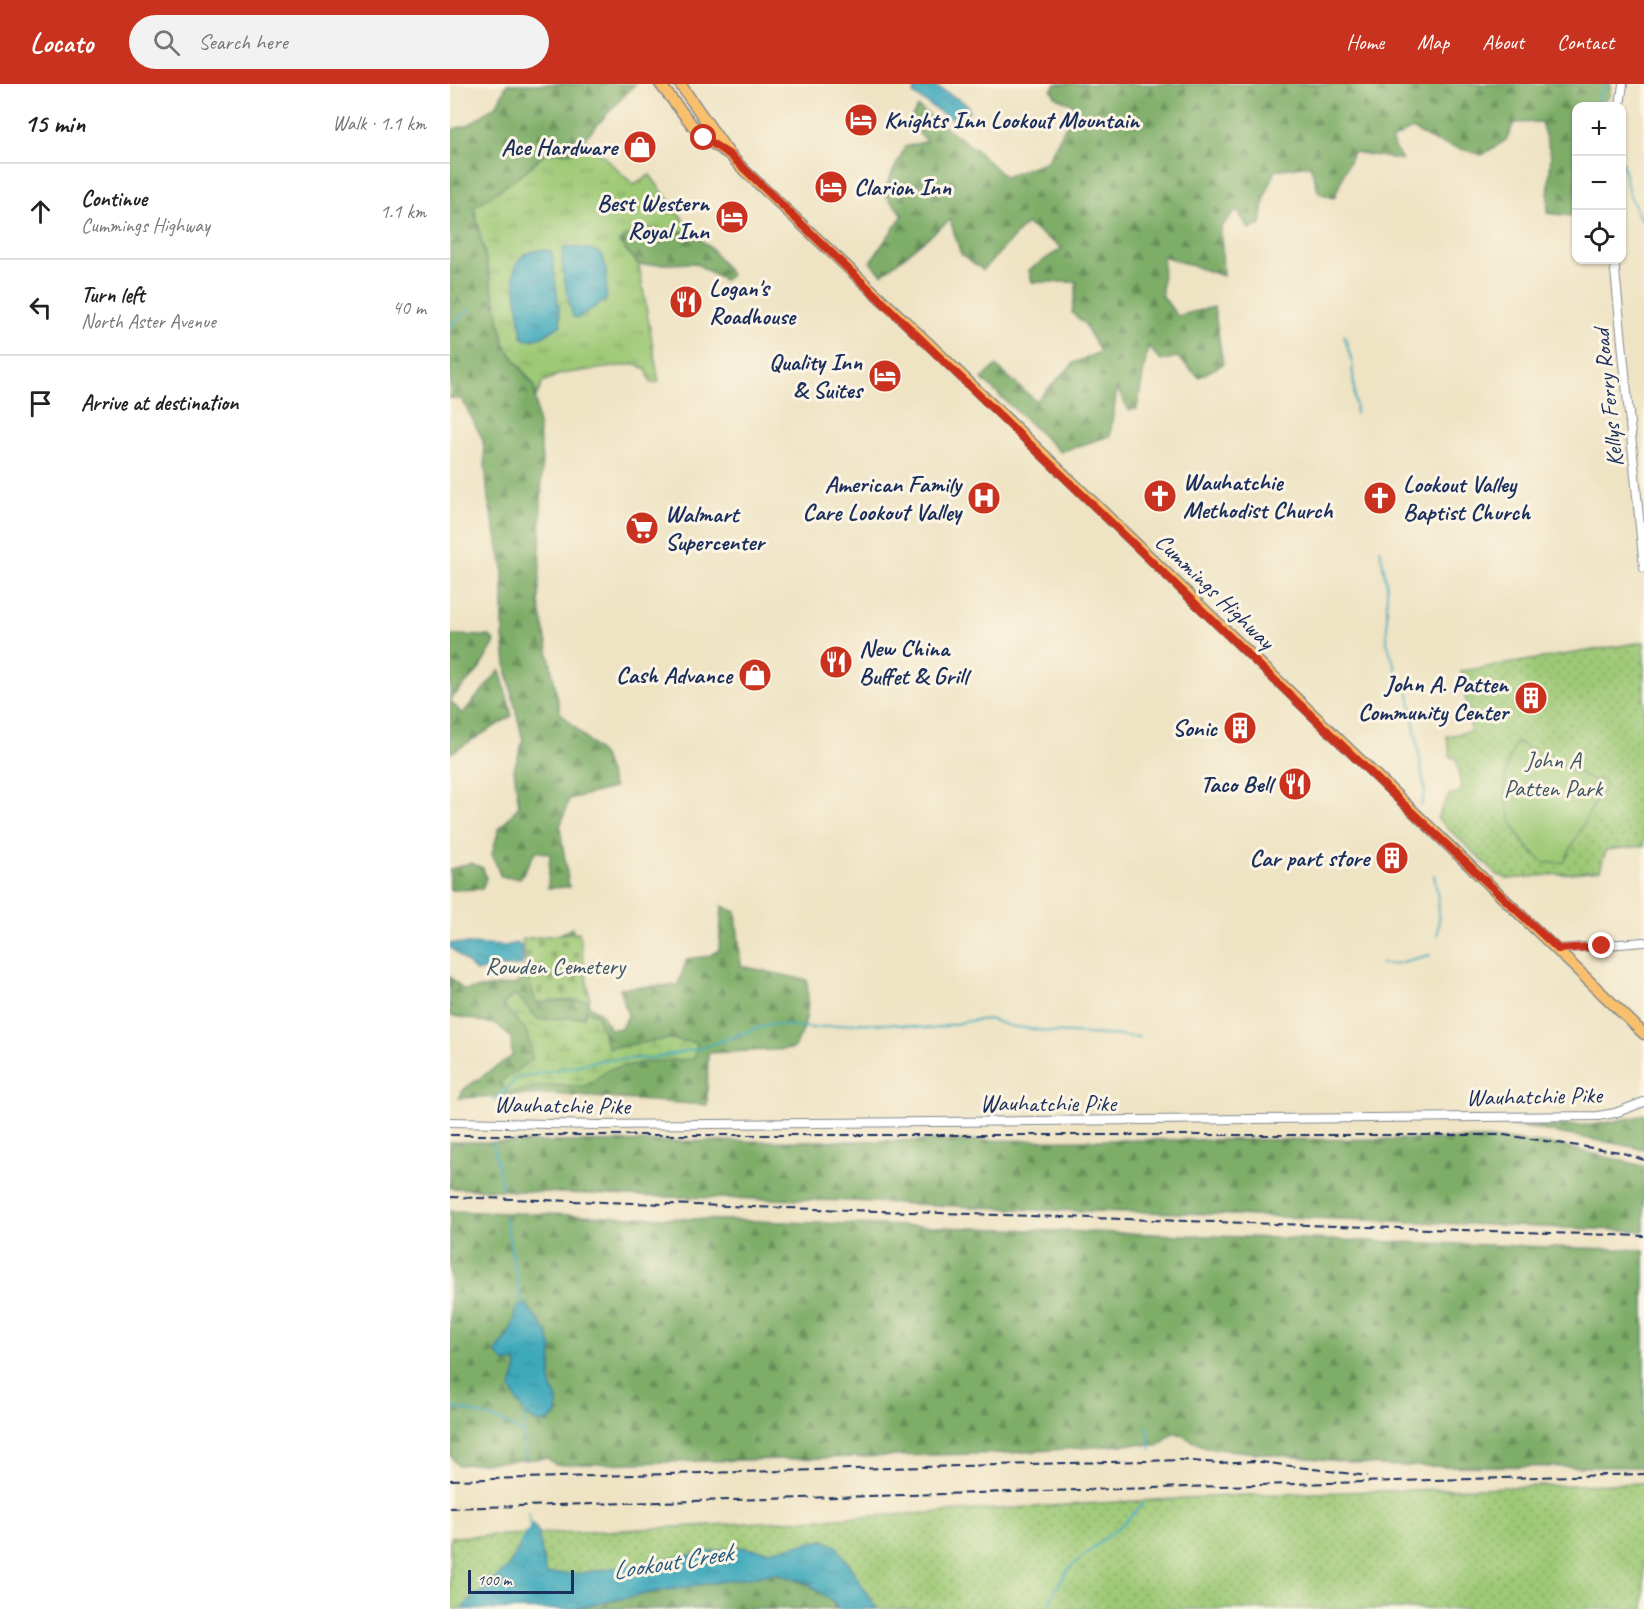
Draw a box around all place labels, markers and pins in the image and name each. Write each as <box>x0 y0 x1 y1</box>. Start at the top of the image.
hotel icon: Knights Inn Lookout Mountain <box>843 102 879 138</box>
place label: Knights Inn Lookout Mountain <box>884 105 1141 135</box>
shop icon: Ace Hardware <box>622 129 658 165</box>
place label: Ace Hardware <box>501 132 619 162</box>
hotel icon: Clarion Inn <box>813 169 849 205</box>
place label: Clarion Inn <box>854 172 952 202</box>
place label: Best Western Royal Inn <box>597 188 711 246</box>
hotel icon: Best Western Royal Inn <box>714 199 750 235</box>
place label: Logan's Roadhouse <box>709 273 797 331</box>
restaurant icon: Logan's Roadhouse <box>668 284 704 320</box>
place label: Quality Inn & Suites <box>769 347 865 405</box>
hotel icon: Quality Inn & Suites <box>867 358 903 394</box>
place label: Wauhatchie Methodist Church <box>1183 467 1333 525</box>
place label: American Family Care Lookout Valley <box>802 469 964 527</box>
place label: Lookout Valley Baptist Church <box>1403 469 1531 527</box>
church icon: Wauhatchie Methodist Church <box>1142 478 1178 514</box>
hospital icon: American Family Care Lookout Valley <box>966 480 1002 516</box>
church icon: Lookout Valley Baptist Church <box>1362 480 1398 516</box>
place label: Walmart Supercenter <box>665 499 766 557</box>
supermarket icon: Walmart Supercenter <box>624 510 660 546</box>
place label: New China Buffet & Grill <box>859 633 972 691</box>
restaurant icon: New China Buffet & Grill <box>818 644 854 680</box>
shop icon: Cash Advance <box>737 657 773 693</box>
place label: Cash Advance <box>616 660 734 690</box>
place label: John A. Patten Community Center <box>1358 669 1510 727</box>
building icon: John A. Patten Community Center <box>1513 680 1549 716</box>
building icon: Sonic <box>1222 710 1258 746</box>
place label: Sonic <box>1172 713 1218 743</box>
restaurant icon: Taco Bell <box>1277 766 1313 802</box>
place label: Taco Bell <box>1200 769 1277 799</box>
building icon: Car part store <box>1374 840 1410 876</box>
place label: Car part store <box>1249 843 1371 873</box>

